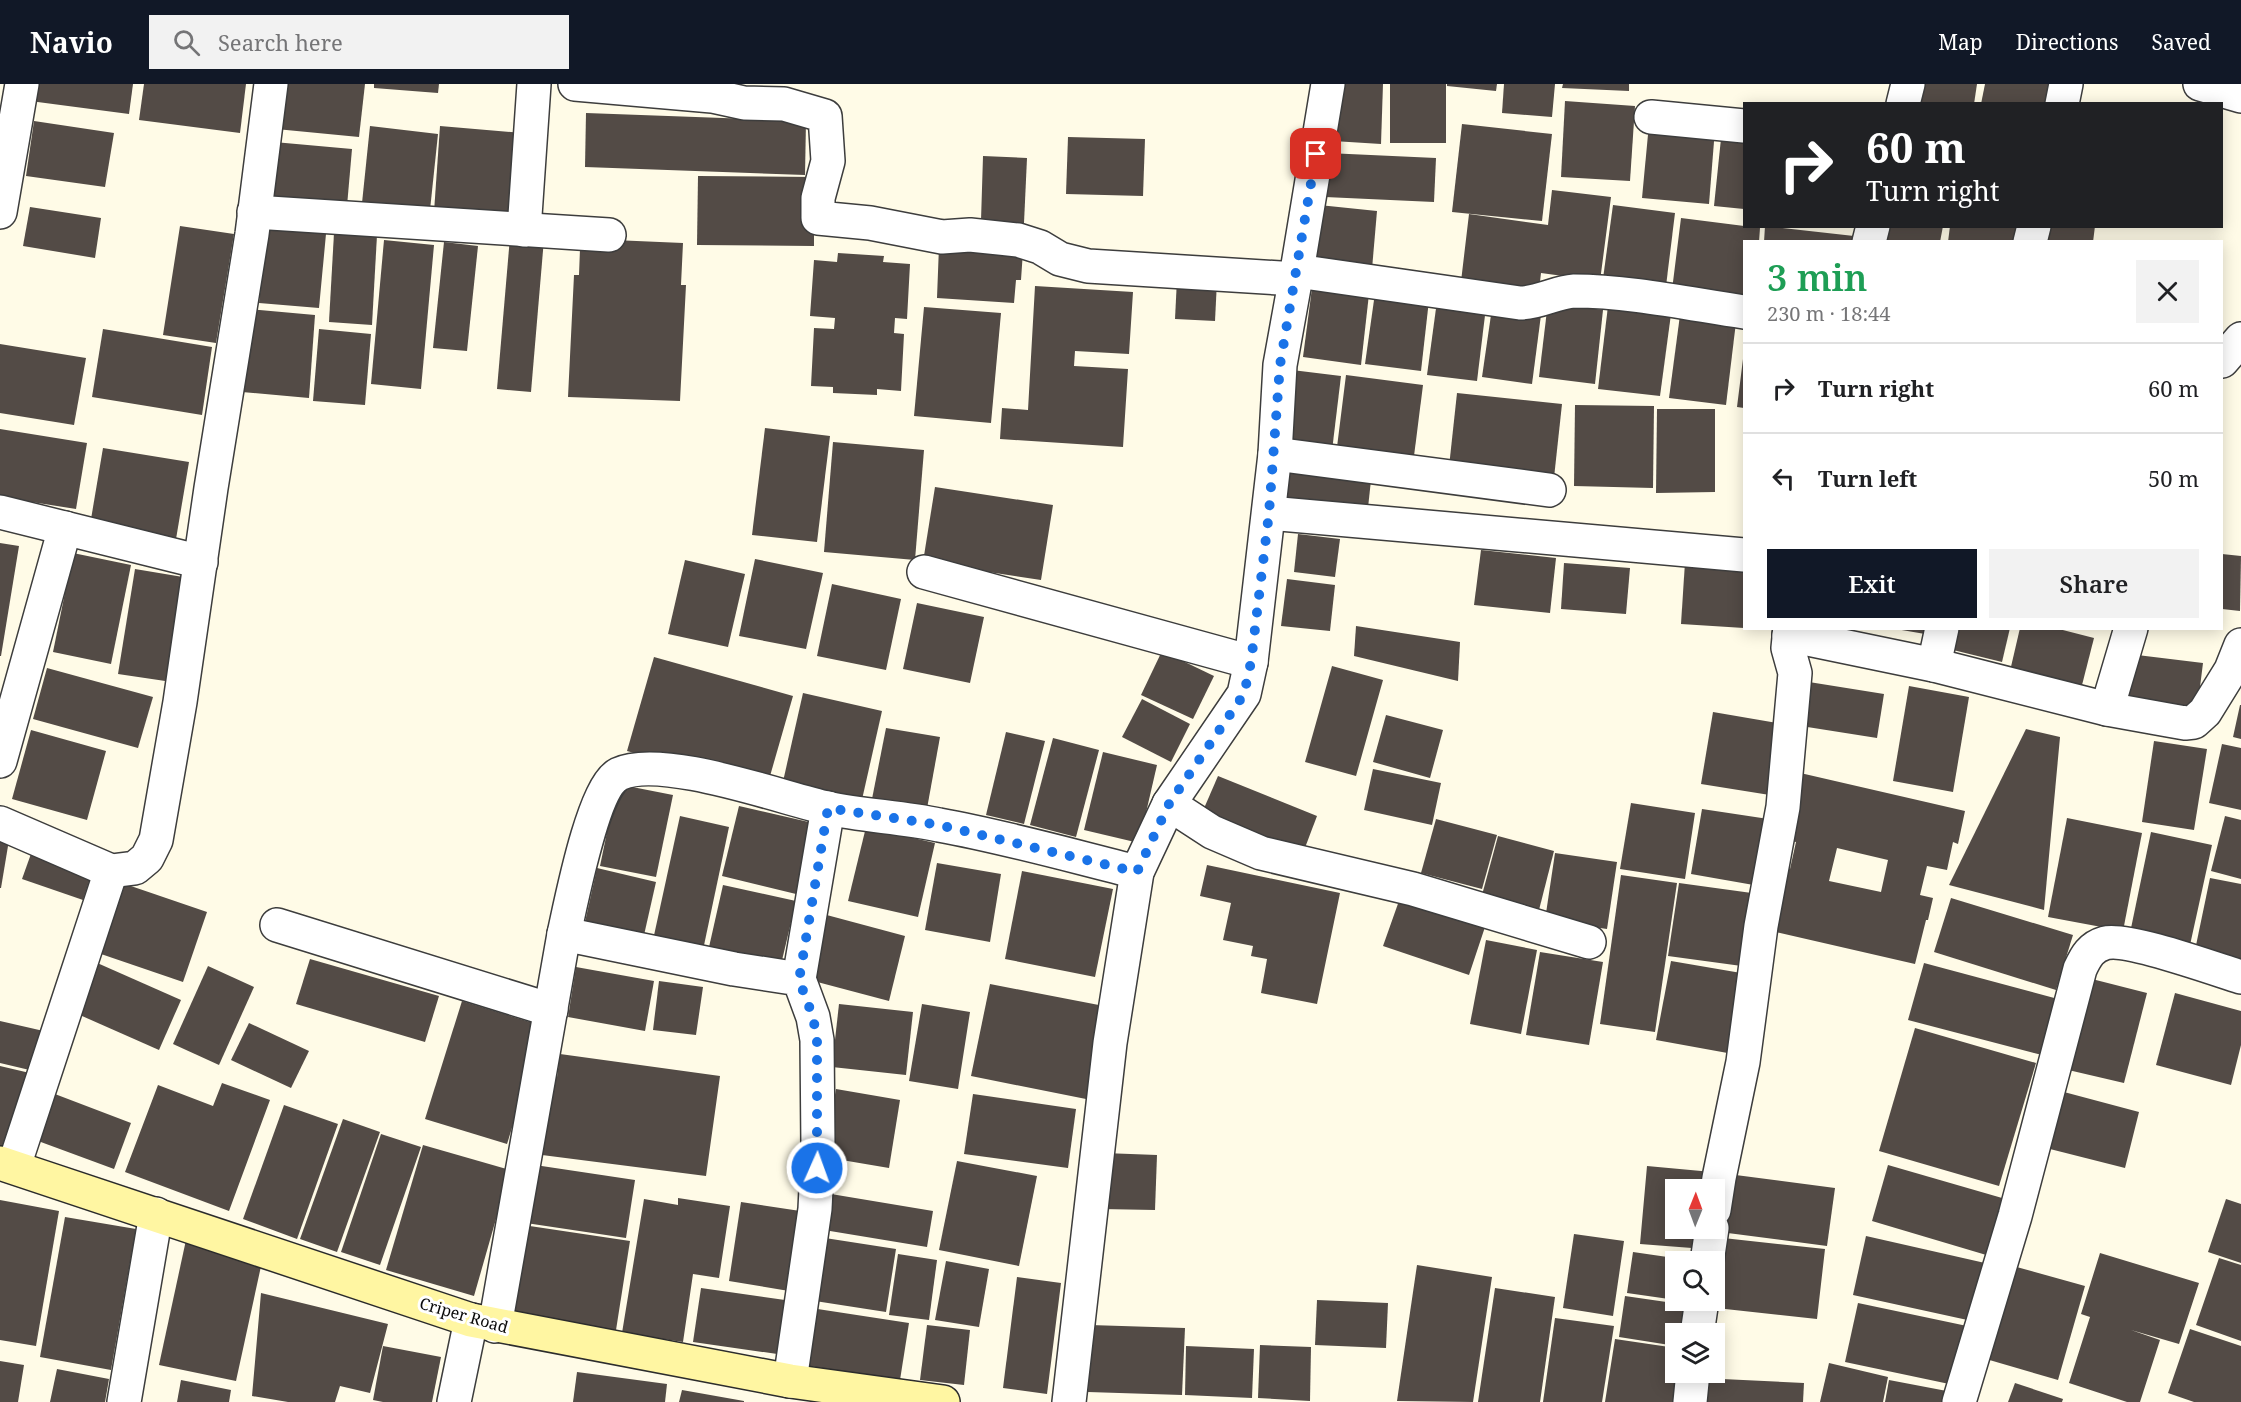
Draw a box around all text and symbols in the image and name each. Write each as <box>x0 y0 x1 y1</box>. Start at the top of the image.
search box <box>149 15 569 69</box>
text: Navio <box>30 23 113 61</box>
icon: search <box>170 26 203 59</box>
text: Search here <box>218 27 343 57</box>
text: Map <box>1938 28 1983 56</box>
text: Directions <box>2016 28 2118 56</box>
text: Saved <box>2151 28 2211 56</box>
text: 60 m <box>1866 118 1966 175</box>
icon: right <box>1767 126 1845 204</box>
pin <box>1290 128 1341 179</box>
icon: arrive <box>1299 137 1332 170</box>
text: Turn right <box>1866 172 1999 209</box>
text: 3 min <box>1767 253 1868 302</box>
button: close <box>2136 260 2199 323</box>
text: 230 m · 18:44 <box>1767 300 1890 327</box>
icon: right <box>1767 372 1800 405</box>
text: Turn right <box>1818 373 1934 403</box>
text: 60 m <box>2148 373 2199 403</box>
icon: left <box>1767 462 1800 495</box>
text: Turn left <box>1818 463 1917 493</box>
text: 50 m <box>2148 463 2199 493</box>
button: Exit <box>1767 549 1977 618</box>
button: Share <box>1989 549 2199 618</box>
position arrow <box>785 1136 849 1200</box>
north arrow <box>1665 1179 1725 1239</box>
map controls <box>1665 1179 1725 1383</box>
button: search <box>1665 1251 1725 1311</box>
street label: Criper Road <box>417 1292 511 1338</box>
button: layers <box>1665 1323 1725 1383</box>

